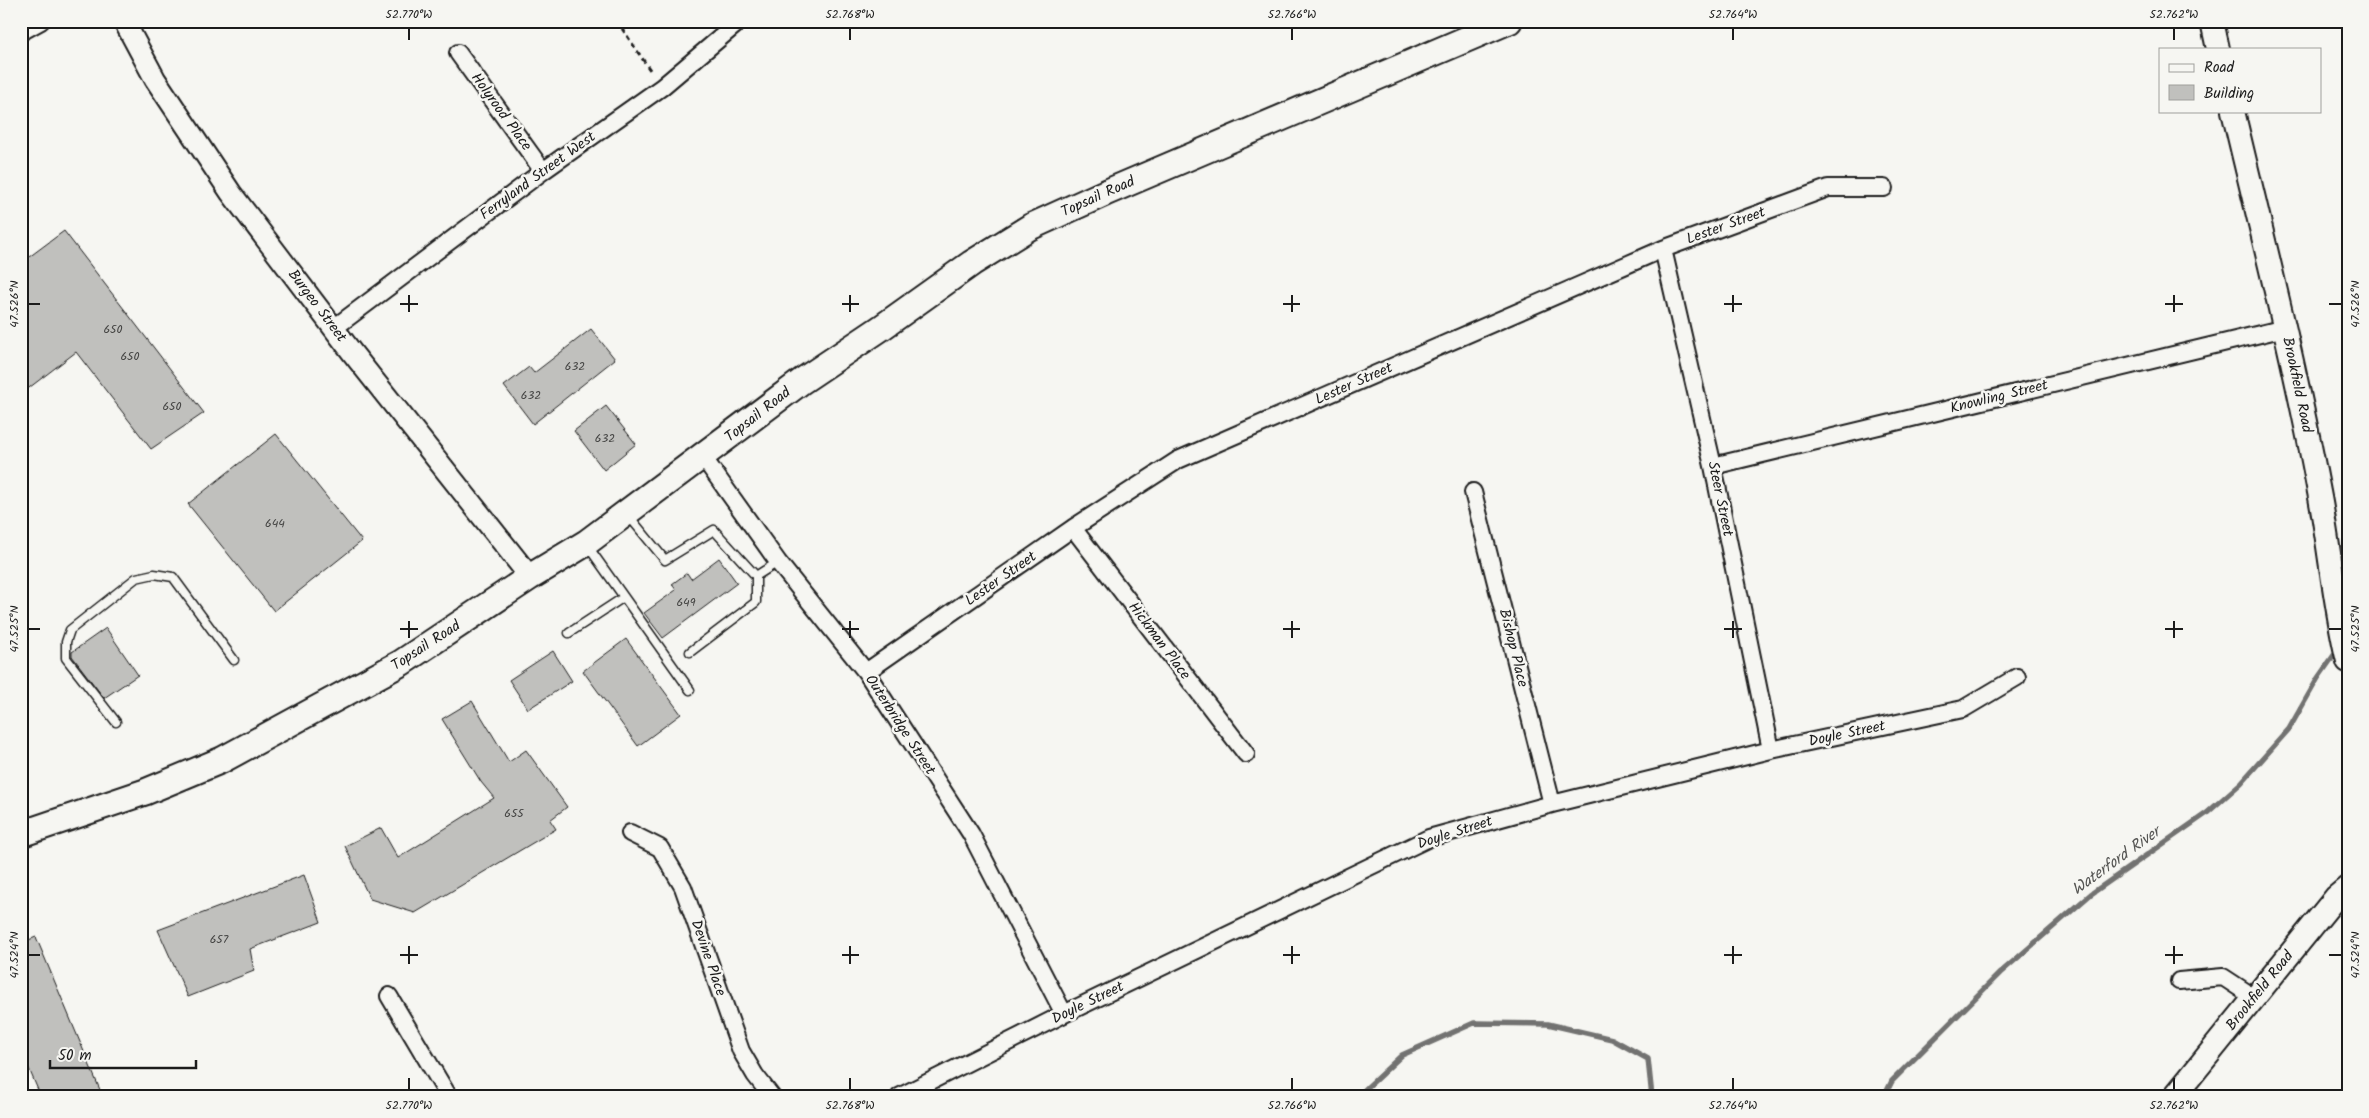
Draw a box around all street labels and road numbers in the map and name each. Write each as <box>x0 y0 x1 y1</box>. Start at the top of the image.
street label: Holyrood Place <box>464 68 538 156</box>
street label: Ferryland Street West <box>475 125 601 226</box>
street label: Topsail Road <box>1057 170 1139 224</box>
street label: Lester Street <box>1683 200 1769 251</box>
street label: Burgeo Street <box>281 264 353 348</box>
street label: Brookfield Road <box>2275 335 2319 435</box>
street label: Lester Street <box>1311 356 1397 412</box>
street label: Knowling Street <box>1947 373 2051 421</box>
street label: Topsail Road <box>720 381 797 449</box>
street label: Steer Street <box>1700 459 1740 539</box>
street label: Lester Street <box>960 545 1042 613</box>
street label: Hickman Place <box>1122 597 1197 685</box>
street label: Bishop Place <box>1492 606 1534 690</box>
street label: Topsail Road <box>386 614 466 678</box>
street label: Outerbridge Street <box>858 670 942 780</box>
street label: Doyle Street <box>1806 714 1888 754</box>
street label: Doyle Street <box>1414 809 1496 856</box>
street label: Devine Place <box>684 917 732 1000</box>
street label: Brookfield Road <box>2220 945 2300 1036</box>
street label: Doyle Street <box>1048 975 1128 1031</box>

